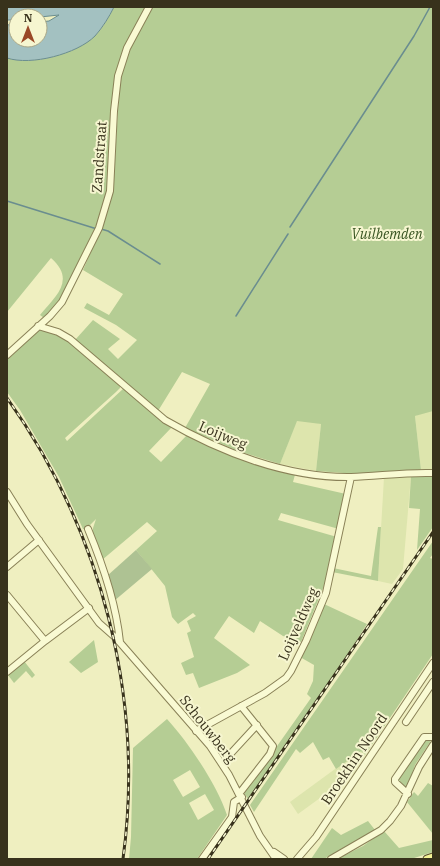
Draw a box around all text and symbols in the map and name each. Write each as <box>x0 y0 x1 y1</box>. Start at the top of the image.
north arrow <box>8 8 48 48</box>
text: N <box>24 11 33 25</box>
street label: Zandstraat <box>88 120 110 194</box>
park label: Vuilbemden <box>351 225 423 243</box>
street label: Loijweg <box>196 417 250 453</box>
street label: Loijveldweg <box>274 584 322 663</box>
street label: Schouwberg <box>176 691 240 767</box>
street label: Broekhin Noord <box>317 710 391 808</box>

